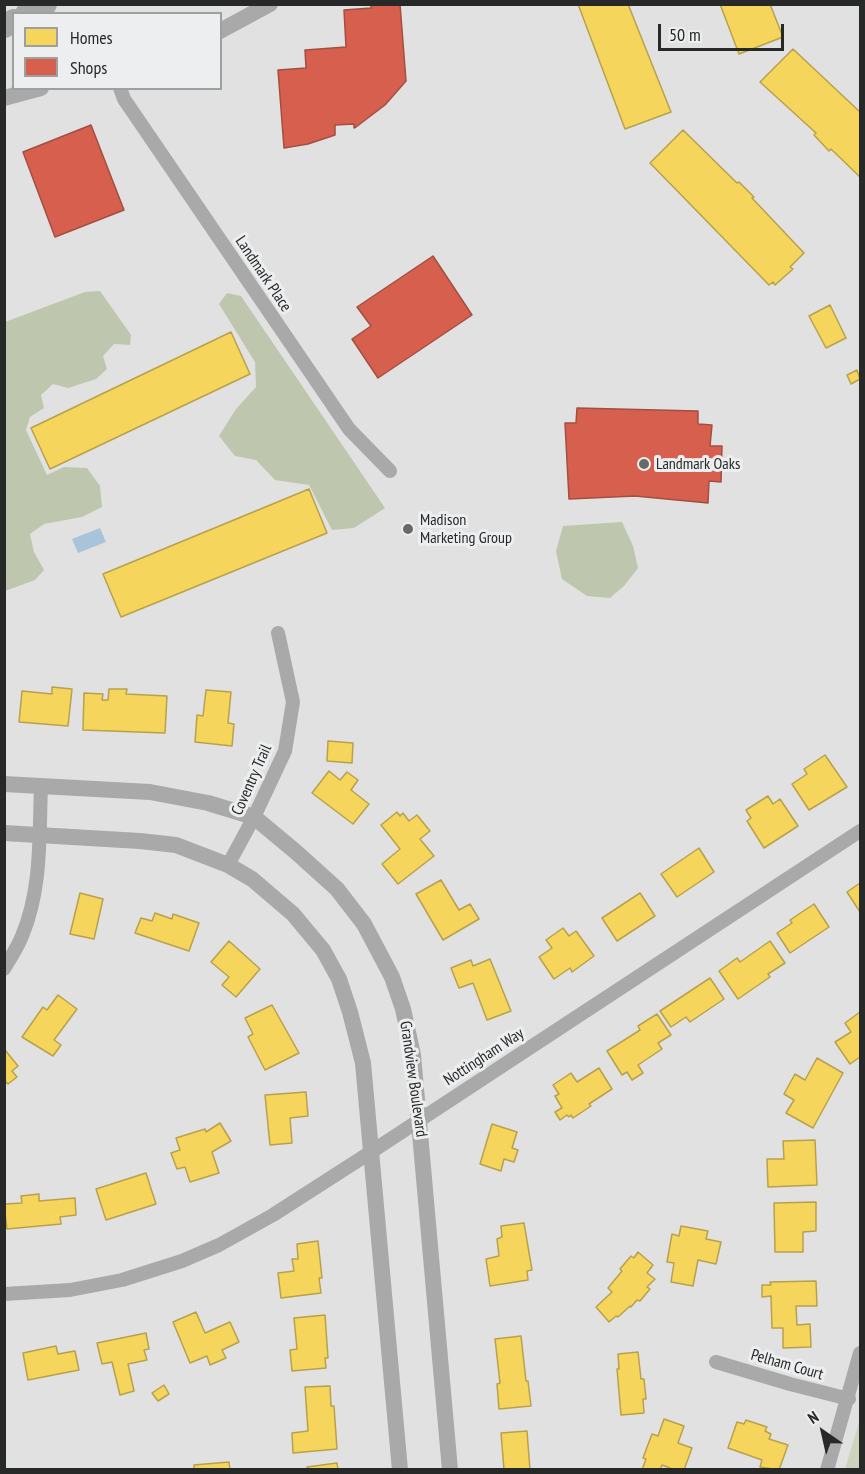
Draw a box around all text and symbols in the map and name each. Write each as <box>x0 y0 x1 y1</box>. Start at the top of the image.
legend <box>12 12 222 90</box>
scale bar <box>661 12 787 50</box>
text: 50 m <box>669 23 701 46</box>
text: Homes <box>70 26 113 49</box>
text: Shops <box>70 56 107 79</box>
street label: Landmark Place <box>231 233 295 315</box>
place label: Landmark Oaks <box>656 454 740 474</box>
marker: Landmark Oaks <box>637 457 651 471</box>
place label: Madison Marketing Group <box>420 510 512 548</box>
marker: Madison Marketing Group <box>401 522 415 536</box>
street label: Coventry Trail <box>228 742 276 818</box>
street label: Grandview Boulevard <box>395 1020 431 1138</box>
street label: Nottingham Way <box>440 1024 528 1090</box>
street label: Pelham Court <box>749 1346 825 1384</box>
north arrow <box>793 1402 853 1462</box>
text: N <box>804 1406 822 1428</box>

